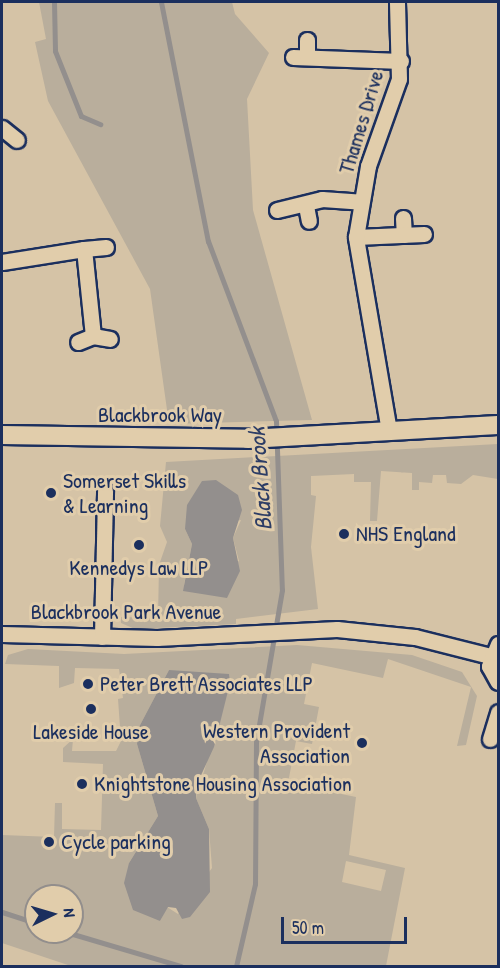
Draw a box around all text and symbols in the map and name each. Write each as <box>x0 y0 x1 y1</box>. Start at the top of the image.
street label: Thames Drive <box>333 67 389 177</box>
street label: Blackbrook Way <box>98 402 222 428</box>
water label: Black Brook <box>242 426 278 532</box>
place label: Somerset Skills & Learning <box>63 467 186 518</box>
marker: Somerset Skills & Learning <box>44 486 58 500</box>
place label: NHS England <box>356 521 456 547</box>
marker: NHS England <box>337 527 351 541</box>
marker: Kennedys Law LLP <box>132 538 146 552</box>
place label: Kennedys Law LLP <box>69 555 209 581</box>
street label: Blackbrook Park Avenue <box>31 599 221 625</box>
place label: Peter Brett Associates LLP <box>100 671 313 697</box>
marker: Peter Brett Associates LLP <box>81 677 95 691</box>
marker: Lakeside House <box>84 702 98 716</box>
place label: Western Provident Association <box>203 717 350 768</box>
place label: Lakeside House <box>33 719 149 745</box>
marker: Western Provident Association <box>355 736 369 750</box>
place label: Knightstone Housing Association <box>94 771 352 797</box>
marker: Knightstone Housing Association <box>75 777 89 791</box>
place label: Cycle parking <box>61 829 171 855</box>
marker: Cycle parking <box>42 835 56 849</box>
north arrow <box>24 884 84 944</box>
scale bar <box>284 905 410 943</box>
text: N <box>59 907 81 918</box>
text: 50 m <box>292 915 324 940</box>

